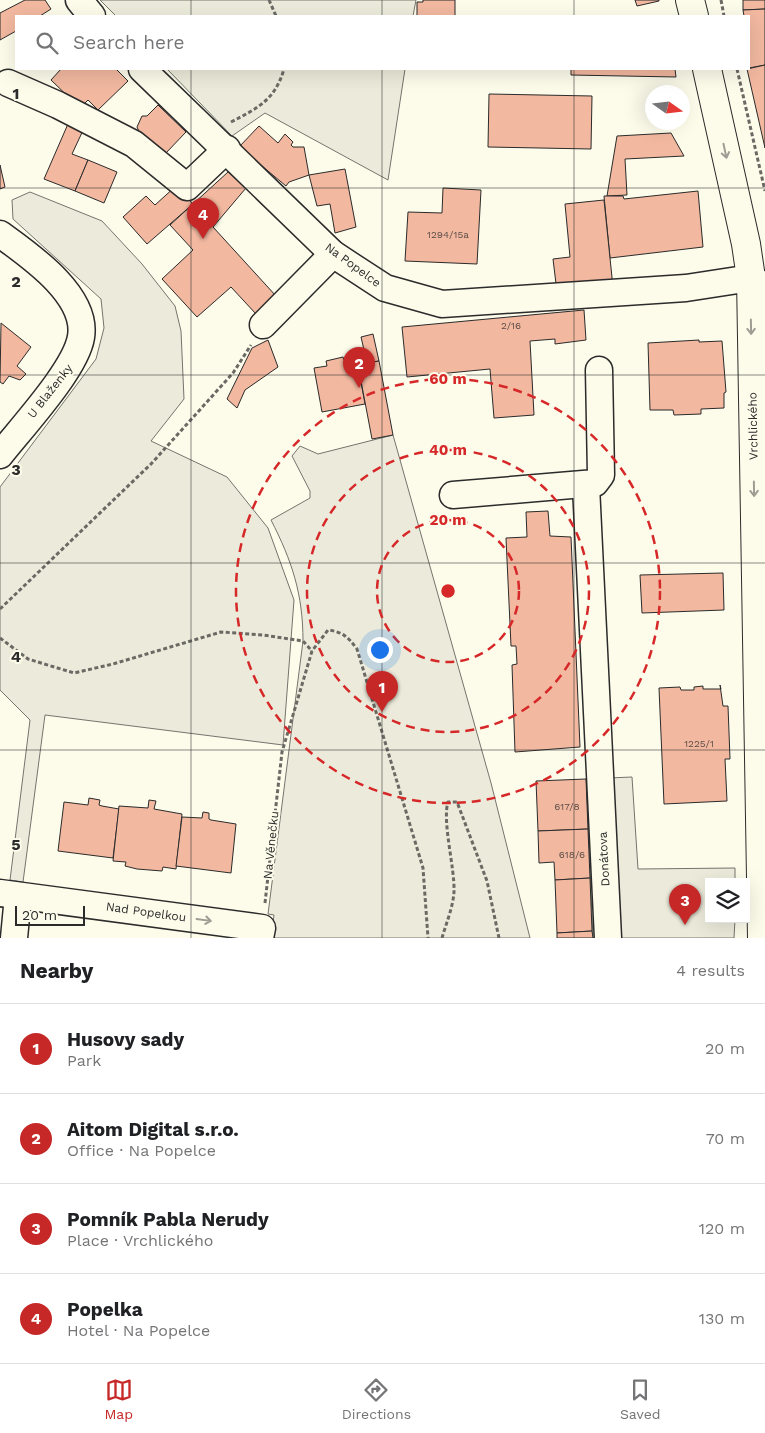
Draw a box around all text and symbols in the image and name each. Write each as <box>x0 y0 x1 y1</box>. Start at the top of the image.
search box <box>15 15 750 70</box>
icon: search <box>33 29 61 57</box>
text: Search here <box>73 31 184 54</box>
text: 1 <box>13 84 19 103</box>
north arrow <box>645 85 690 130</box>
one-way arrow <box>721 142 731 158</box>
pin: 4 <box>187 198 219 239</box>
house number: 1294/15a <box>427 229 469 240</box>
street label: Na Popelce <box>322 240 384 290</box>
text: 2 <box>11 272 21 291</box>
one-way arrow <box>746 318 756 335</box>
house number: 2/16 <box>501 320 521 331</box>
pin: 2 <box>343 347 375 388</box>
street label: U Blaženky <box>25 361 76 421</box>
text: 60 m <box>429 370 467 388</box>
street label: Vrchlického <box>745 392 761 460</box>
text: 40 m <box>429 441 467 459</box>
text: 3 <box>11 460 21 479</box>
one-way arrow <box>749 481 759 497</box>
text: 20 m <box>429 511 467 529</box>
centre of rings <box>439 582 457 600</box>
your location <box>367 637 393 663</box>
text: 4 <box>11 647 21 666</box>
pin: 1 <box>366 671 398 712</box>
house number: 1225/1 <box>684 738 714 749</box>
house number: 617/8 <box>554 801 580 812</box>
street label: Na Věnečku <box>260 810 282 880</box>
street label: Donátova <box>596 831 612 887</box>
text: 5 <box>11 835 21 854</box>
house number: 618/6 <box>559 849 585 860</box>
map controls <box>705 878 750 923</box>
button: layers <box>705 878 750 923</box>
pin: 3 <box>669 884 701 925</box>
street label: Nad Popelkou <box>105 899 187 925</box>
scale bar <box>15 903 85 926</box>
text: 20 m <box>22 907 57 923</box>
one-way arrow <box>196 915 212 925</box>
text: Nearby <box>20 958 93 983</box>
text: 4 results <box>676 961 745 980</box>
text: Husovy sady <box>67 1028 184 1051</box>
text: 1 <box>33 1039 39 1058</box>
text: 20 m <box>705 1039 745 1058</box>
text: Park <box>67 1051 101 1070</box>
text: Aitom Digital s.r.o. <box>67 1118 239 1141</box>
text: 2 <box>31 1129 41 1148</box>
text: 70 m <box>706 1129 745 1148</box>
text: Office · Na Popelce <box>67 1141 216 1160</box>
text: Pomník Pabla Nerudy <box>67 1208 269 1231</box>
text: 3 <box>31 1219 41 1238</box>
text: 120 m <box>699 1219 745 1238</box>
text: Place · Vrchlického <box>67 1231 213 1250</box>
text: Popelka <box>67 1298 143 1321</box>
text: 4 <box>31 1309 41 1328</box>
text: 130 m <box>699 1309 745 1328</box>
text: Hotel · Na Popelce <box>67 1321 210 1340</box>
tab: Map <box>104 1376 133 1422</box>
tab: Directions <box>342 1376 411 1422</box>
tab: Saved <box>620 1376 661 1422</box>

